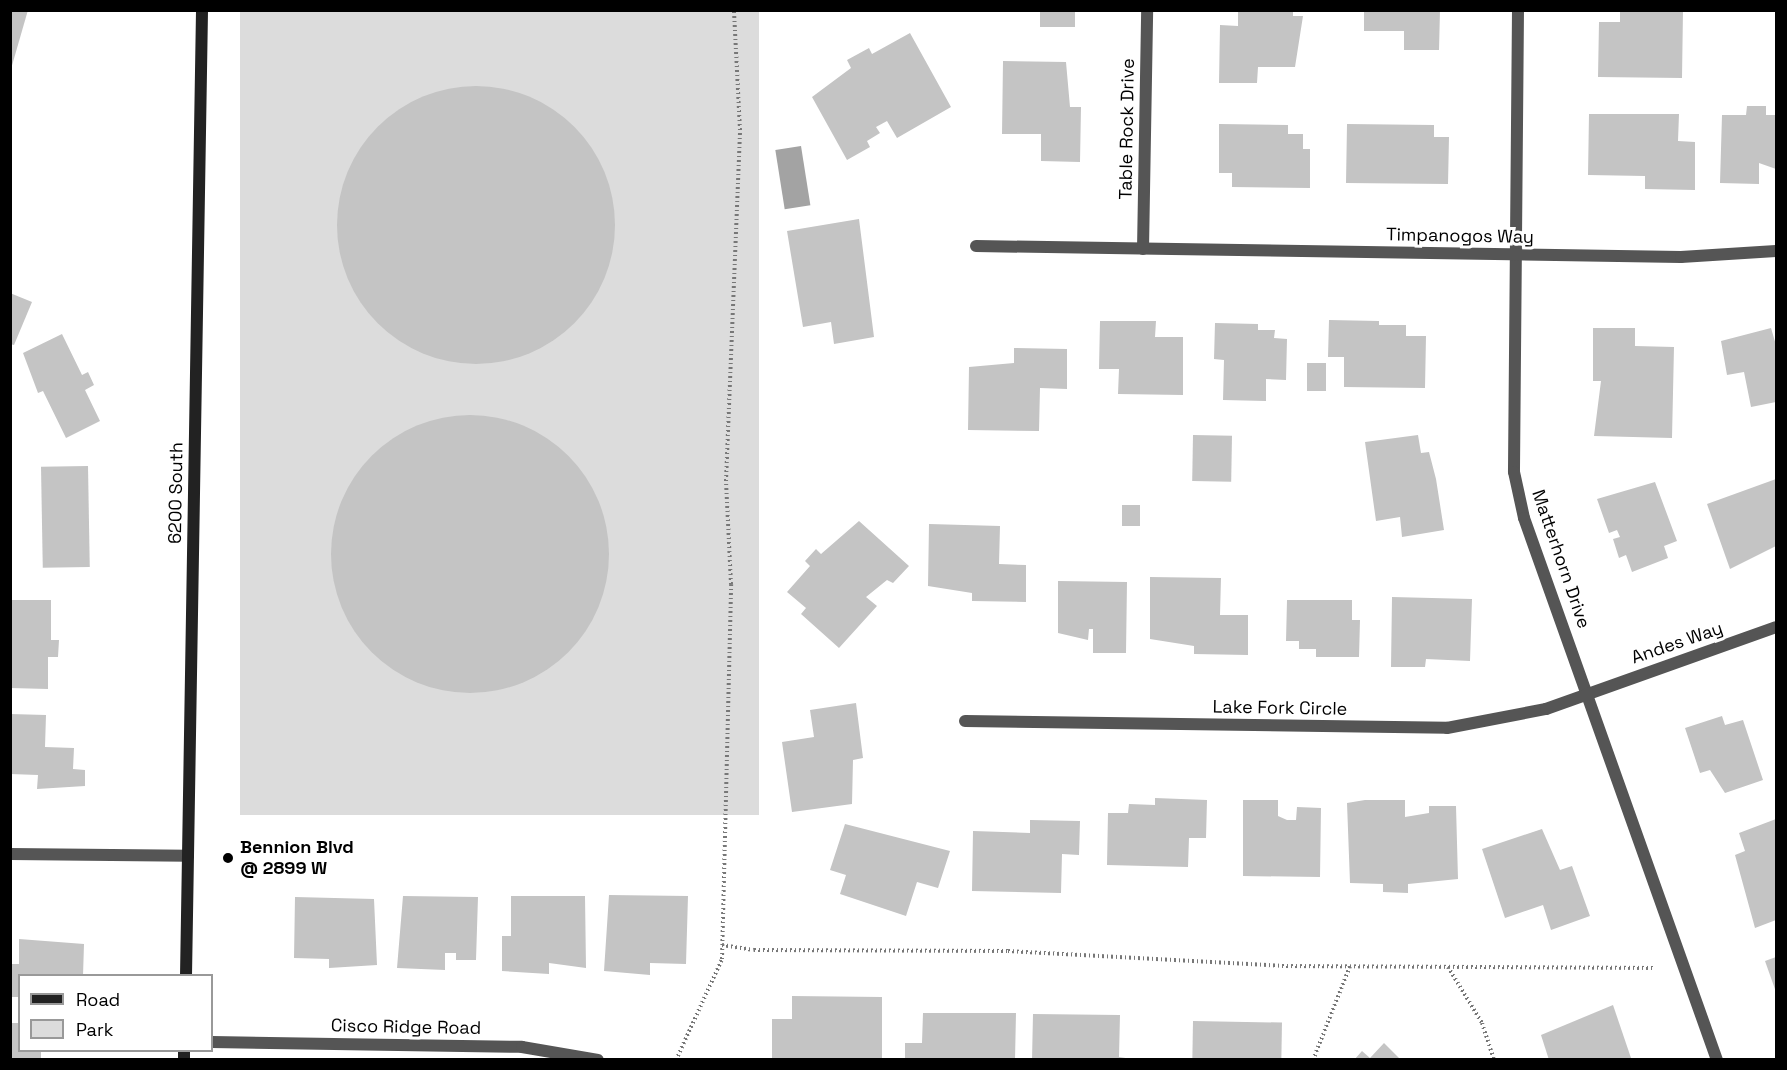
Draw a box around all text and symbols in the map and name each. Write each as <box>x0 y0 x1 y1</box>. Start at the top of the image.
street label: Table Rock Drive <box>1115 58 1139 200</box>
street label: Timpanogos Way <box>1386 224 1534 248</box>
street label: 6200 South <box>164 442 188 544</box>
street label: Matterhorn Drive <box>1527 487 1595 631</box>
street label: Andes Way <box>1628 617 1726 669</box>
street label: Lake Fork Circle <box>1212 696 1348 720</box>
place label: Bennion Blvd @ 2899 W <box>240 837 354 880</box>
marker: Bennion Blvd @ 2899 W <box>221 851 235 865</box>
legend <box>18 974 213 1052</box>
text: Road <box>76 988 120 1011</box>
street label: Cisco Ridge Road <box>331 1015 481 1039</box>
text: Park <box>76 1018 113 1041</box>

